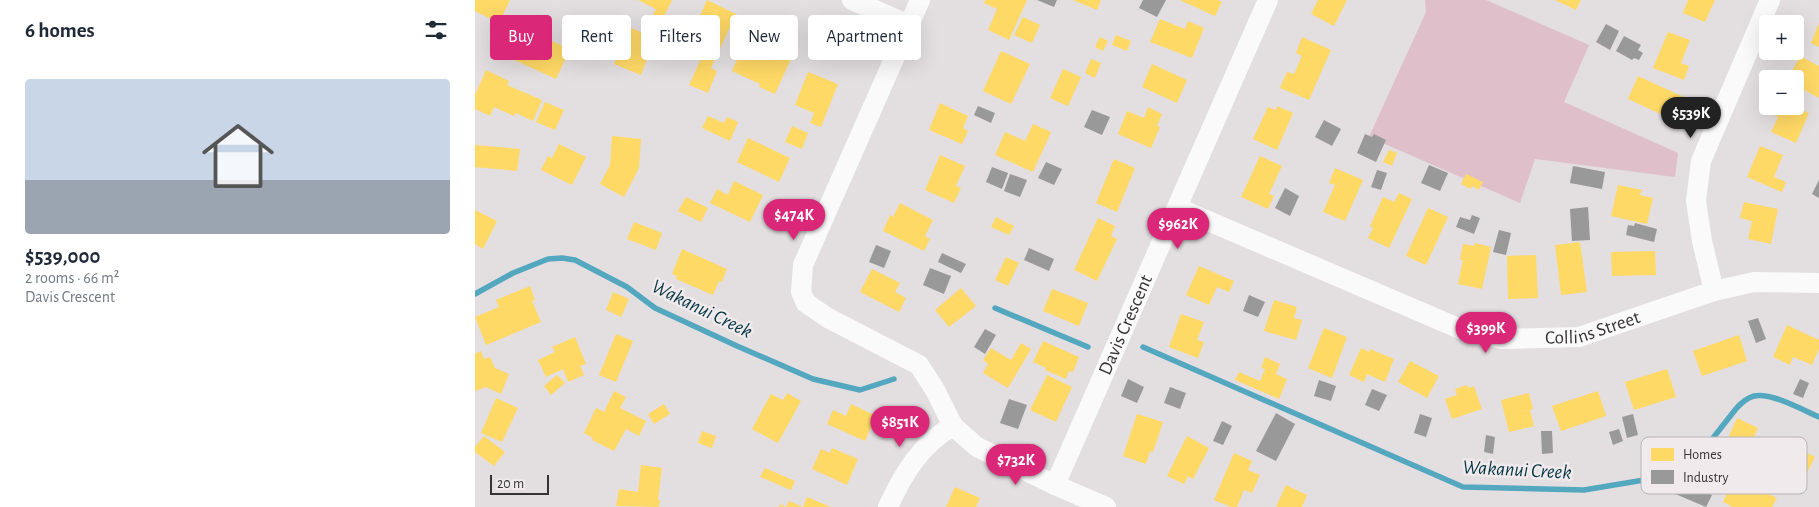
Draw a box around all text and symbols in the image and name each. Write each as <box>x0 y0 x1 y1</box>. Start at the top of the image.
chip: Buy <box>490 15 552 60</box>
chip: Rent <box>562 15 631 60</box>
chip: Filters <box>641 15 720 60</box>
chip: New <box>730 15 798 60</box>
chip: Apartment <box>808 15 921 60</box>
map controls <box>1759 15 1804 115</box>
button: + <box>1759 15 1804 60</box>
icon: filters <box>422 16 450 44</box>
text: 6 homes <box>25 20 95 41</box>
button: − <box>1759 70 1804 115</box>
pin: $539K <box>1656 96 1726 139</box>
text: $539K <box>1672 105 1710 121</box>
icon: home <box>193 111 283 201</box>
pin: $474K <box>759 198 829 241</box>
text: $474K <box>774 207 814 223</box>
pin: $962K <box>1143 208 1213 250</box>
text: $962K <box>1158 216 1198 232</box>
text: $539,000 <box>25 246 100 267</box>
text: 2 rooms · 66 m² <box>25 270 119 286</box>
street label: Davis Crescent <box>1095 272 1156 378</box>
water label: Wakanui Creek <box>649 276 755 342</box>
text: Davis Crescent <box>25 289 115 305</box>
street label: Collins Street <box>1545 307 1642 347</box>
pin: $399K <box>1451 312 1521 354</box>
text: $399K <box>1467 320 1505 336</box>
pin: $851K <box>865 406 935 448</box>
text: $851K <box>881 414 919 430</box>
legend <box>1641 437 1807 494</box>
pin: $732K <box>981 444 1051 486</box>
text: Homes <box>1683 448 1722 462</box>
text: $732K <box>997 452 1035 468</box>
water label: Wakanui Creek <box>1462 457 1572 483</box>
text: Industry <box>1683 471 1729 485</box>
scale bar <box>490 472 549 495</box>
text: 20 m <box>497 477 524 491</box>

